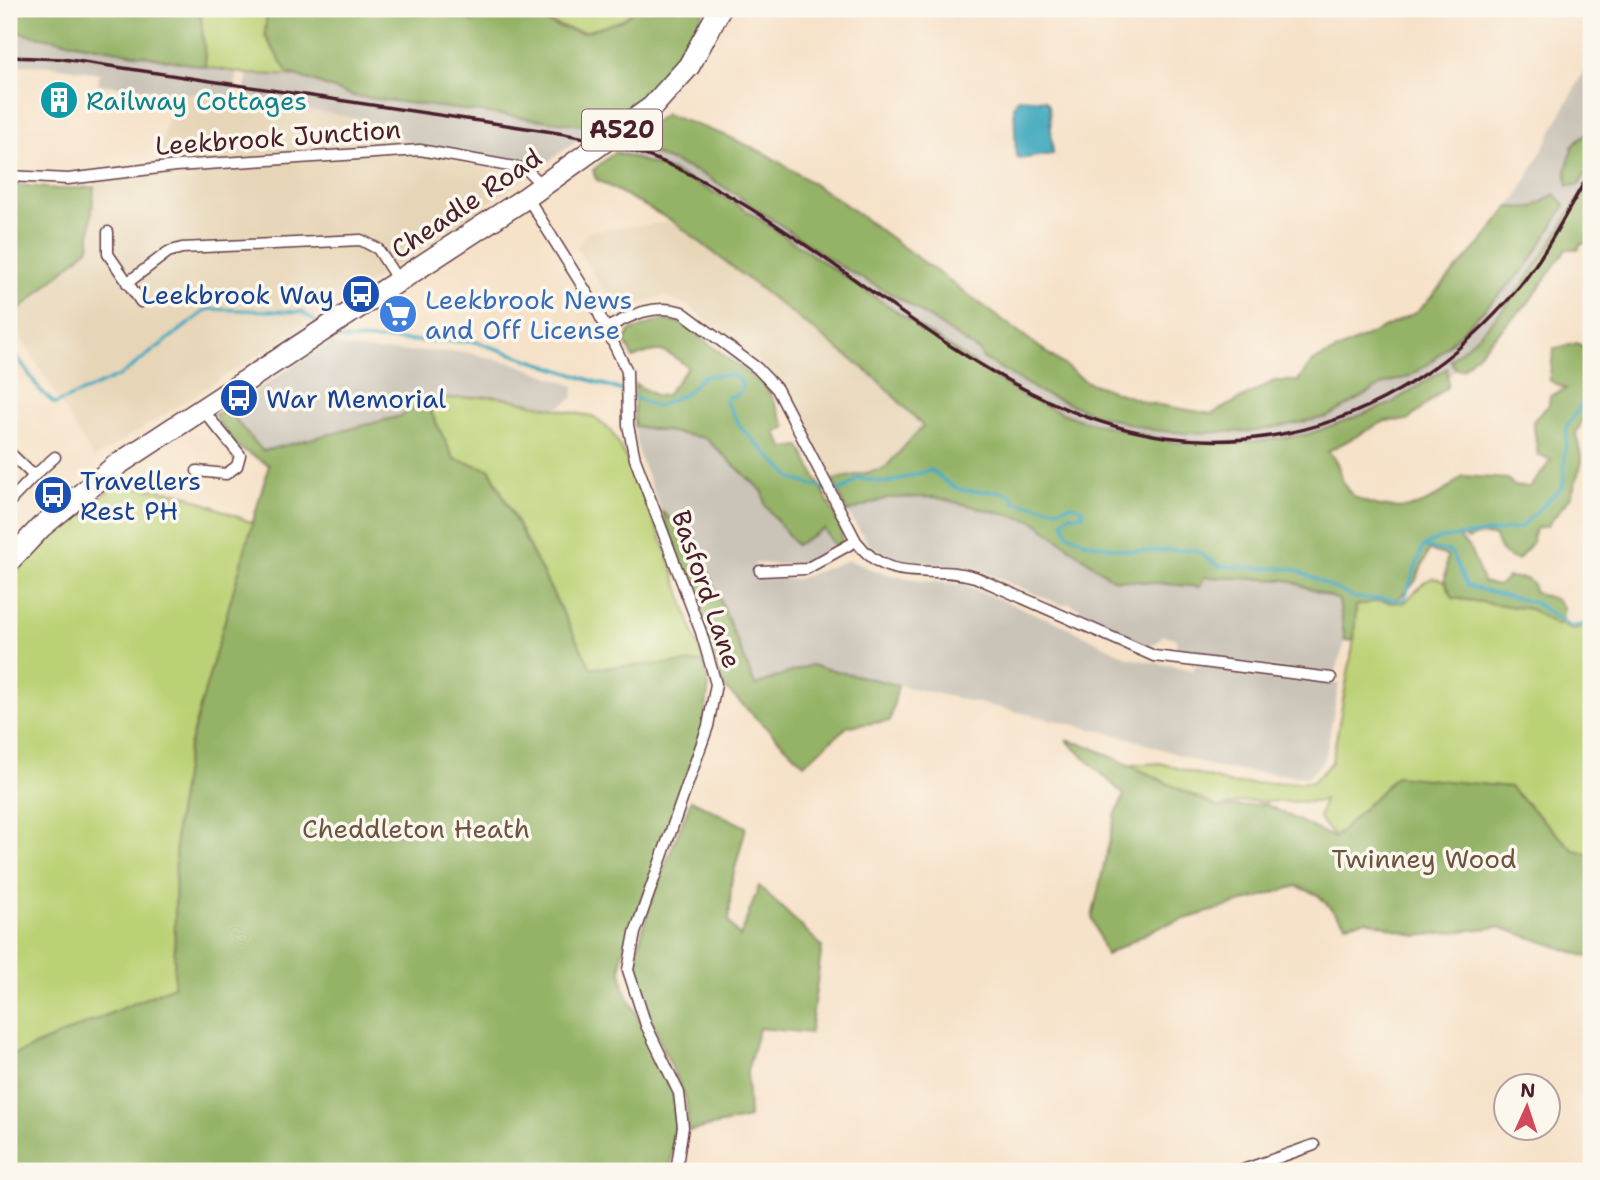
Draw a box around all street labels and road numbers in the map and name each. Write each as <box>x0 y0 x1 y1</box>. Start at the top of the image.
road number: A520 <box>582 110 662 150</box>
street label: Leekbrook Junction <box>154 111 402 163</box>
street label: Cheadle Road <box>384 140 548 266</box>
street label: Basford Lane <box>664 505 750 673</box>

